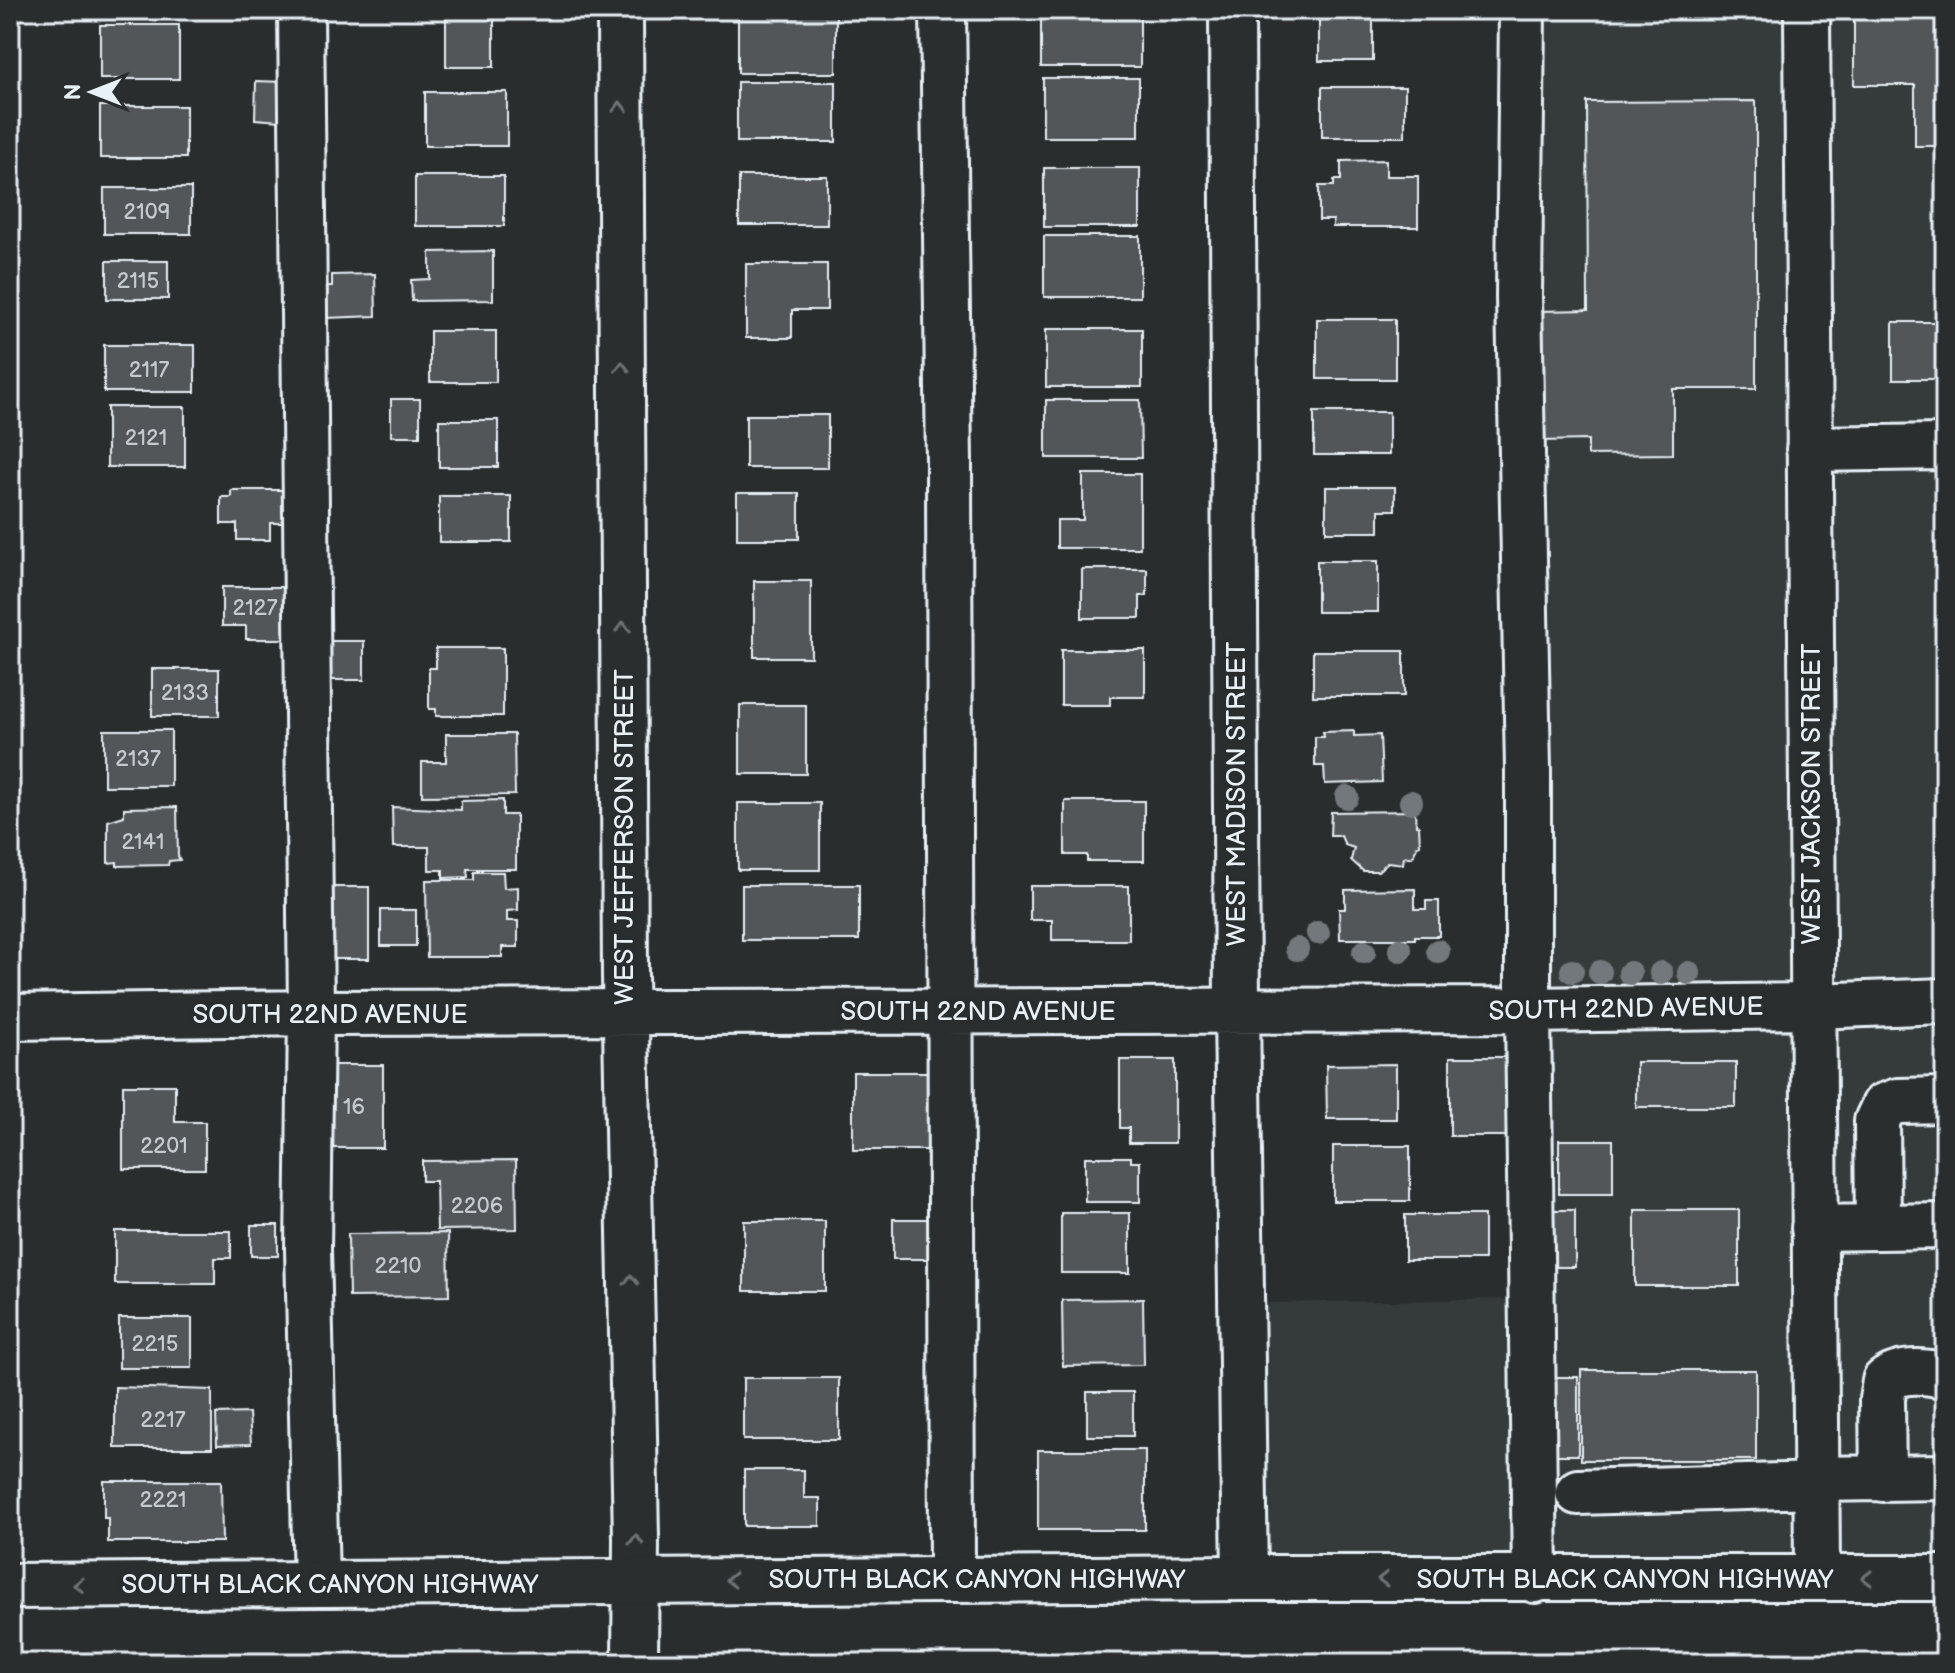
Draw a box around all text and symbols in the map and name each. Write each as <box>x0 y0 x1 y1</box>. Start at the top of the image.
north arrow <box>52 52 132 132</box>
text: N <box>60 84 87 100</box>
one-way arrow <box>611 100 629 113</box>
house number: 2109 <box>124 199 170 226</box>
house number: 2115 <box>117 268 159 295</box>
house number: 2117 <box>129 357 169 384</box>
one-way arrow <box>613 360 631 373</box>
house number: 2121 <box>125 425 167 452</box>
house number: 2127 <box>233 595 278 622</box>
one-way arrow <box>614 620 632 633</box>
street label: WEST MADISON STREET <box>1222 641 1253 946</box>
street label: WEST JACKSON STREET <box>1797 643 1828 945</box>
street label: WEST JEFFERSON STREET <box>610 669 641 1005</box>
house number: 2133 <box>161 680 209 707</box>
house number: 2137 <box>115 746 161 773</box>
house number: 2141 <box>121 829 165 856</box>
street label: SOUTH 22ND AVENUE <box>1488 992 1764 1027</box>
street label: SOUTH 22ND AVENUE <box>840 997 1116 1028</box>
street label: SOUTH 22ND AVENUE <box>192 1000 468 1031</box>
house number: 16 <box>343 1094 365 1121</box>
house number: 2201 <box>140 1133 188 1160</box>
house number: 2206 <box>451 1193 503 1220</box>
house number: 2210 <box>374 1253 422 1280</box>
one-way arrow <box>622 1273 639 1286</box>
house number: 2215 <box>132 1331 178 1358</box>
house number: 2217 <box>141 1407 186 1434</box>
house number: 2221 <box>139 1487 187 1514</box>
one-way arrow <box>627 1533 645 1546</box>
street label: SOUTH BLACK CANYON HIGHWAY <box>769 1565 1186 1596</box>
street label: SOUTH BLACK CANYON HIGHWAY <box>1417 1565 1834 1596</box>
one-way arrow <box>1860 1569 1873 1587</box>
street label: SOUTH BLACK CANYON HIGHWAY <box>122 1570 539 1601</box>
one-way arrow <box>1376 1570 1389 1588</box>
one-way arrow <box>724 1571 737 1589</box>
one-way arrow <box>72 1576 85 1594</box>

